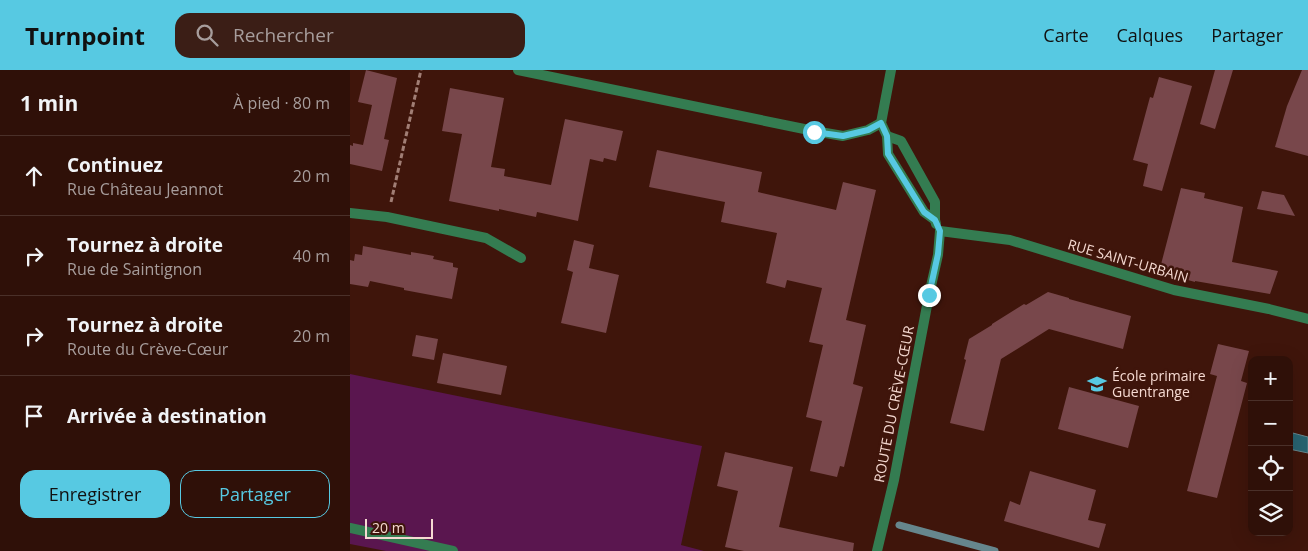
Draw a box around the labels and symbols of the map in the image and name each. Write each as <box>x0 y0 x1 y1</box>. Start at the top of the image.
route start <box>803 121 826 144</box>
street label: RUE SAINT-URBAIN <box>1066 234 1191 287</box>
route end <box>918 284 941 307</box>
street label: ROUTE DU CRÈVE-CŒUR <box>869 324 918 484</box>
place label: École primaire Guentrange <box>1112 366 1206 401</box>
school or university icon: École primaire Guentrange <box>1086 373 1108 395</box>
scale bar <box>365 516 432 539</box>

